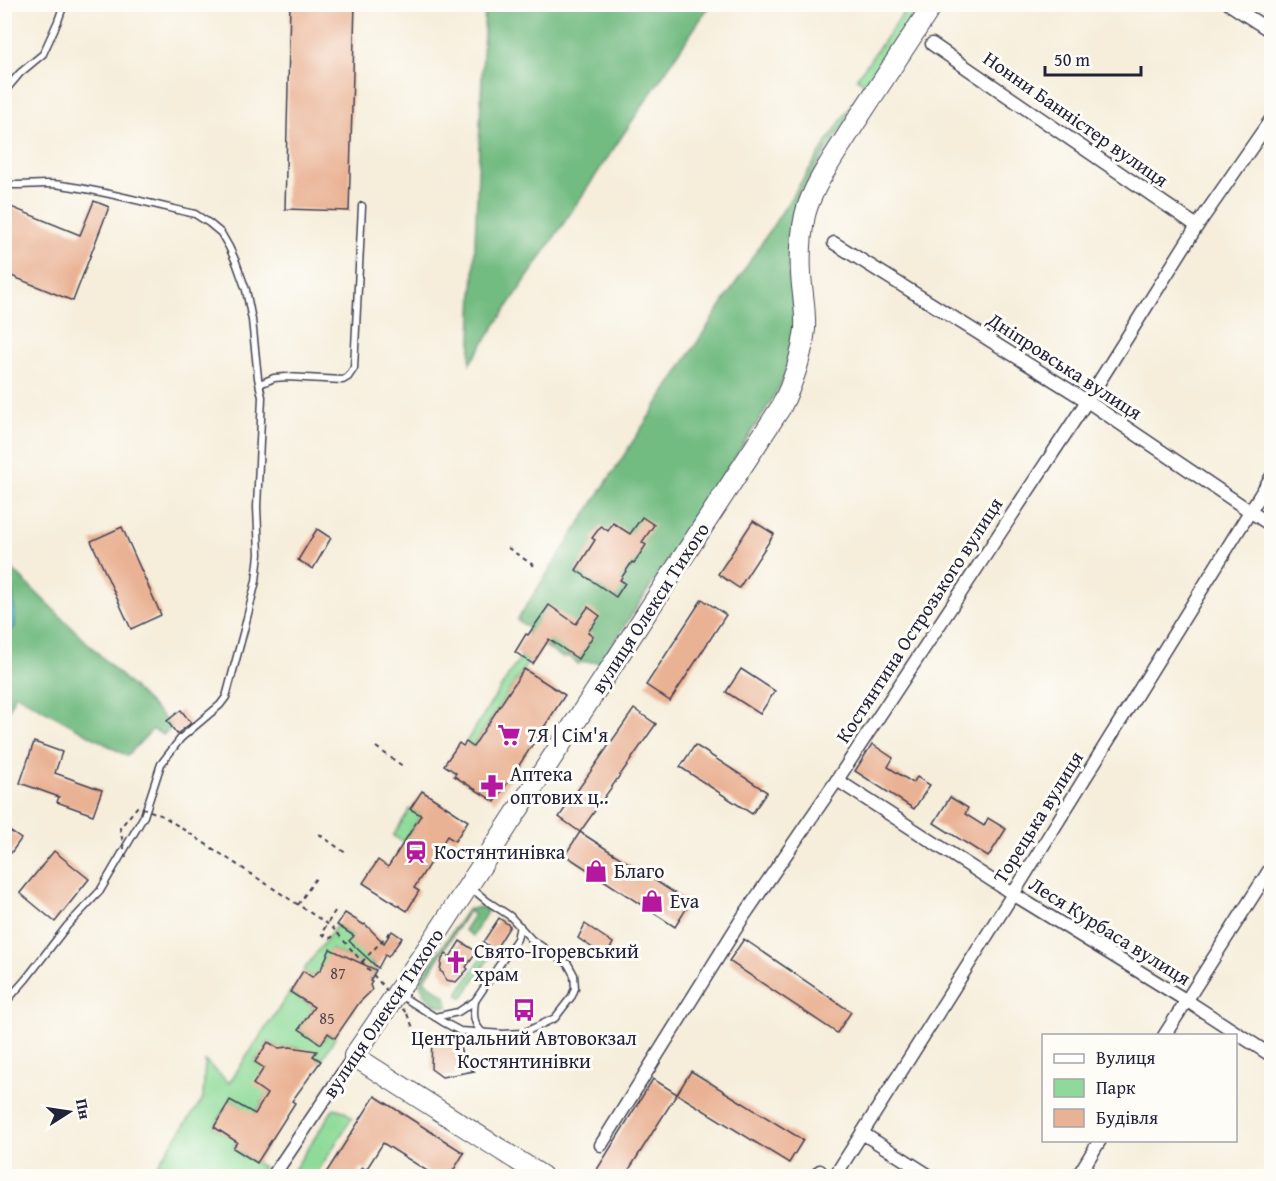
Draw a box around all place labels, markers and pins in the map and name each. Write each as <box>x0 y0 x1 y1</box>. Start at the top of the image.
place label: 7Я | Сім'я <box>527 720 608 749</box>
supermarket icon: 7Я | Сім'я <box>496 722 522 748</box>
place label: Аптека оптових ц‥ <box>510 759 609 811</box>
pharmacy icon: Аптека оптових ц‥ <box>479 773 505 799</box>
place label: Костянтинівка <box>434 837 566 866</box>
station icon: Костянтинівка <box>403 839 429 865</box>
place label: Благо <box>614 856 665 885</box>
shop icon: Благо <box>583 858 609 884</box>
place label: Eva <box>670 886 700 915</box>
shop icon: Eva <box>639 888 665 914</box>
place label: Свято-Ігоревський храм <box>474 936 639 988</box>
church icon: Свято-Ігоревський храм <box>443 949 469 975</box>
bus stop icon: Центральний Автовокзал Костянтинівки <box>511 997 537 1023</box>
place label: Центральний Автовокзал Костянтинівки <box>411 1023 637 1075</box>

